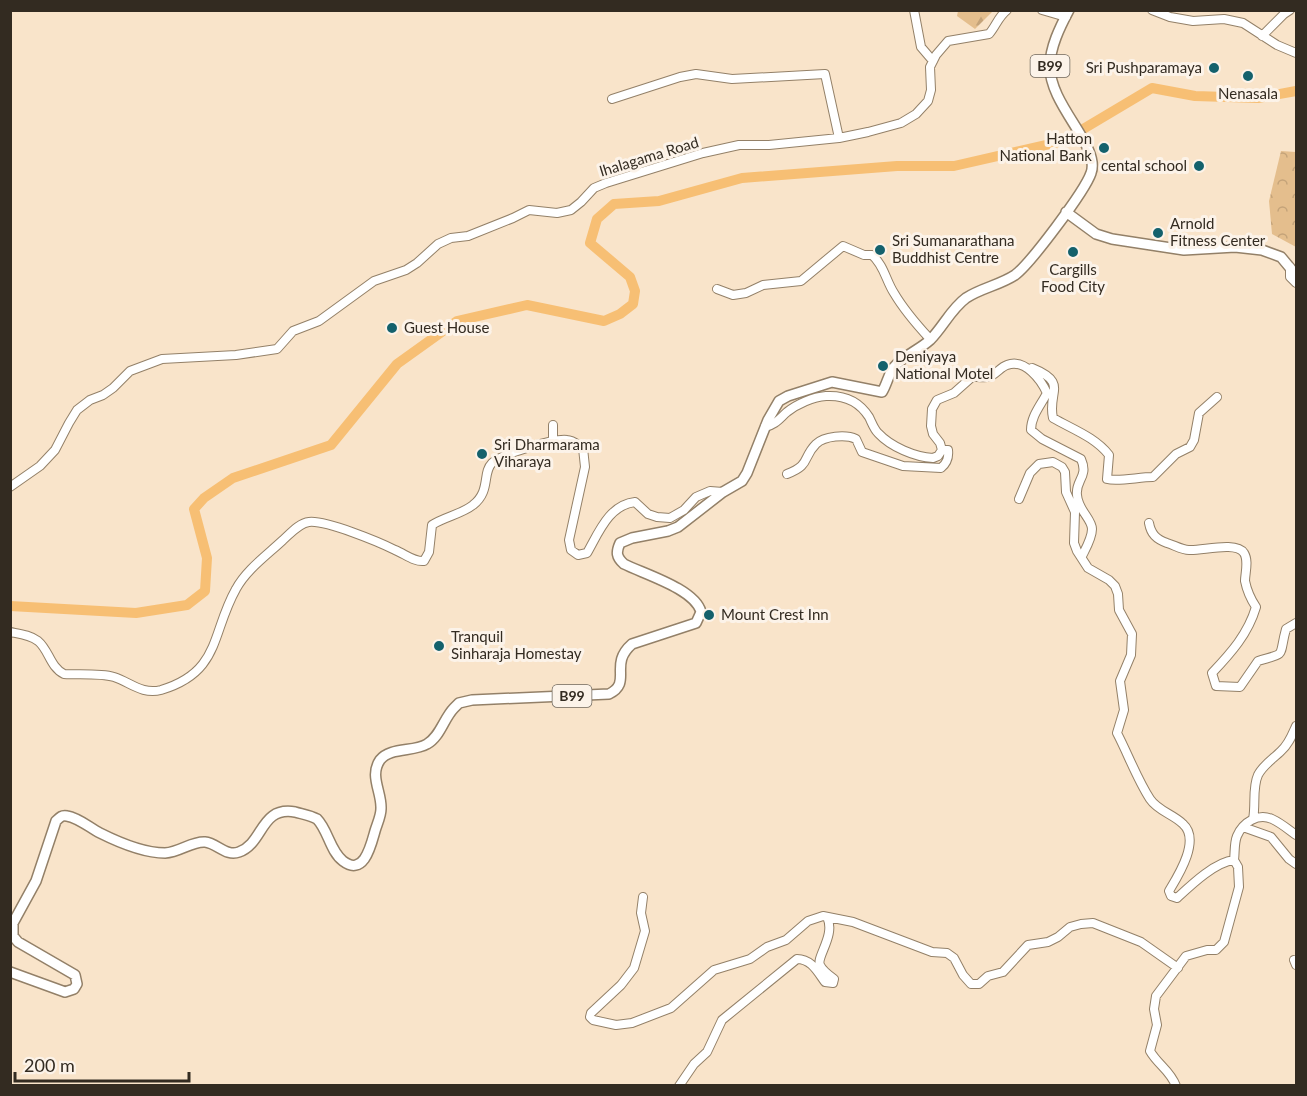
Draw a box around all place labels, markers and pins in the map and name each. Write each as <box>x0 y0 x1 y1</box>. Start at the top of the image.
place label: Sri Pushparamaya <box>1086 58 1202 76</box>
marker: Sri Pushparamaya <box>1207 61 1221 75</box>
marker: Nenasala <box>1241 69 1255 83</box>
place label: Nenasala <box>1218 84 1278 102</box>
place label: Hatton National Bank <box>999 129 1092 164</box>
marker: Hatton National Bank <box>1097 141 1111 155</box>
place label: cental school <box>1101 156 1187 174</box>
marker: cental school <box>1192 159 1206 173</box>
place label: Arnold Fitness Center <box>1170 214 1266 249</box>
marker: Arnold Fitness Center <box>1151 226 1165 240</box>
place label: Sri Sumanarathana Buddhist Centre <box>892 231 1015 266</box>
marker: Sri Sumanarathana Buddhist Centre <box>873 243 887 257</box>
marker: Cargills Food City <box>1066 245 1080 259</box>
place label: Cargills Food City <box>1041 260 1105 295</box>
place label: Guest House <box>404 318 489 336</box>
marker: Guest House <box>385 321 399 335</box>
place label: Deniyaya National Motel <box>895 347 993 382</box>
marker: Deniyaya National Motel <box>876 359 890 373</box>
place label: Sri Dharmarama Viharaya <box>494 435 600 470</box>
marker: Sri Dharmarama Viharaya <box>475 447 489 461</box>
place label: Mount Crest Inn <box>721 605 829 623</box>
marker: Mount Crest Inn <box>702 608 716 622</box>
place label: Tranquil Sinharaja Homestay <box>451 627 582 662</box>
marker: Tranquil Sinharaja Homestay <box>432 639 446 653</box>

